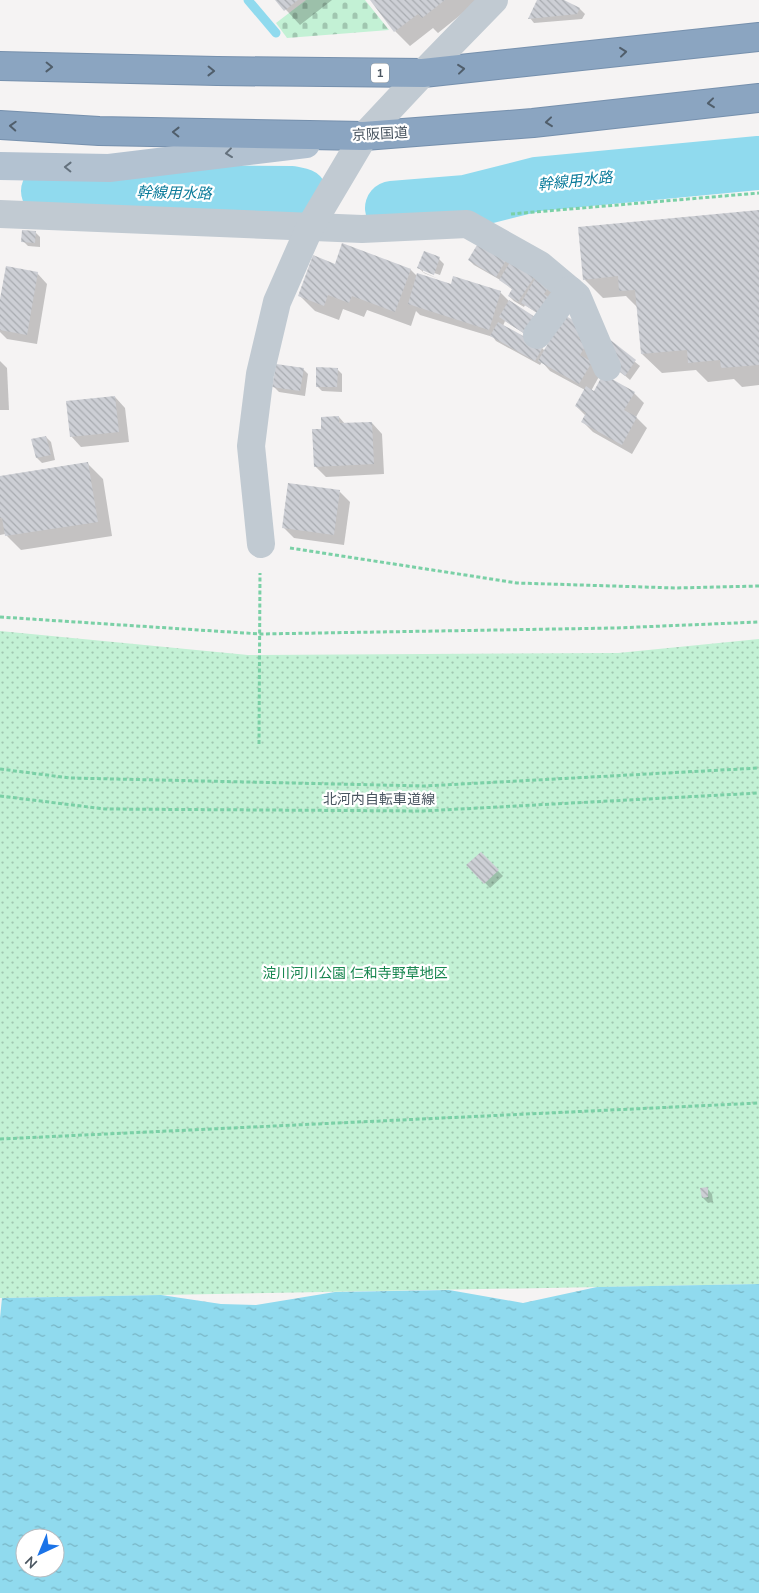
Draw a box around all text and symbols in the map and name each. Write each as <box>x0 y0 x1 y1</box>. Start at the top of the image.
one-way arrow <box>619 47 627 58</box>
one-way arrow <box>45 62 53 73</box>
road number: 1 <box>371 64 389 82</box>
one-way arrow <box>457 64 465 75</box>
one-way arrow <box>208 66 215 76</box>
one-way arrow <box>706 97 714 108</box>
one-way arrow <box>545 116 553 127</box>
one-way arrow <box>9 121 17 132</box>
street label: 京阪国道 <box>352 123 408 145</box>
one-way arrow <box>171 127 179 138</box>
one-way arrow <box>225 147 233 158</box>
one-way arrow <box>63 162 71 172</box>
water label: 幹線用水路 <box>537 167 615 195</box>
water label: 幹線用水路 <box>136 182 214 204</box>
street label: 北河内自転車道線 <box>323 790 435 809</box>
park label: 淀川河川公園 仁和寺野草地区 <box>262 964 448 983</box>
north arrow <box>15 1528 65 1578</box>
text: N <box>21 1552 42 1572</box>

